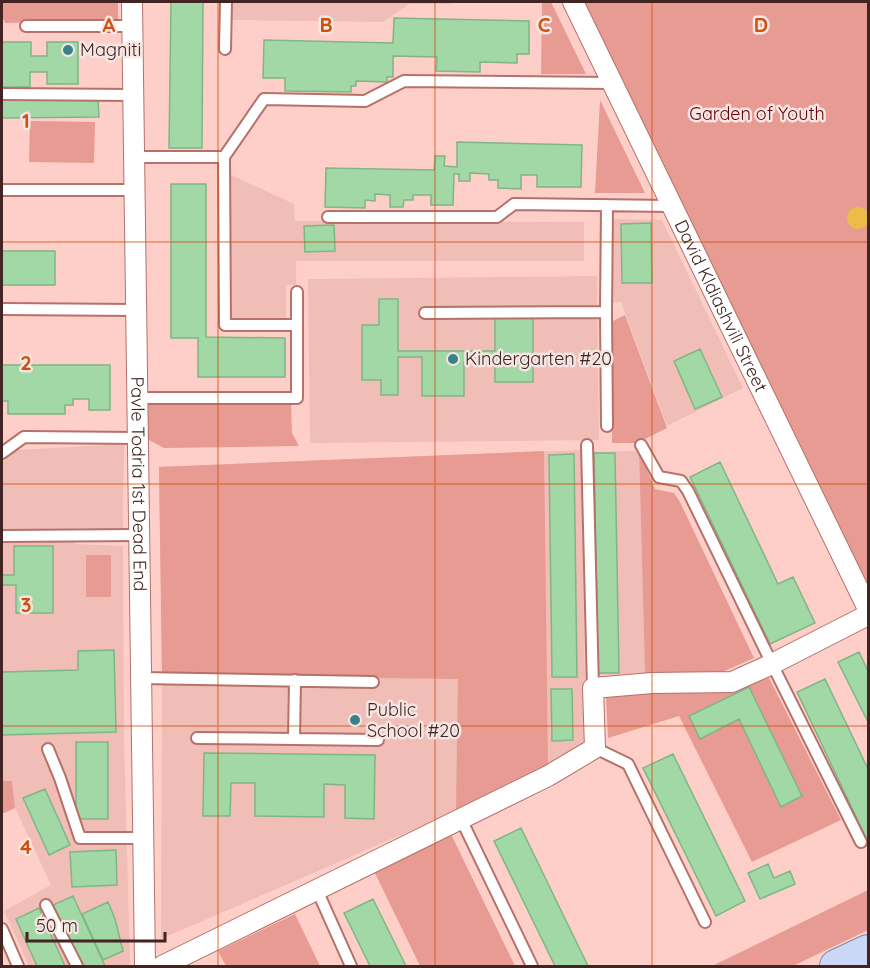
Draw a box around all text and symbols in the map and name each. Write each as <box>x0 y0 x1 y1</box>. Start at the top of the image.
text: A <box>103 12 116 37</box>
text: B <box>319 12 333 37</box>
text: C <box>538 12 551 37</box>
text: D <box>754 12 768 37</box>
place label: Magniti <box>80 38 141 61</box>
marker: Magniti <box>61 43 75 57</box>
park label: Garden of Youth <box>689 102 825 125</box>
text: 1 <box>22 108 30 133</box>
street label: David Kldiashvili Street <box>670 216 773 396</box>
place label: Kindergarten #20 <box>465 347 612 370</box>
text: 2 <box>20 350 32 375</box>
marker: Kindergarten #20 <box>446 352 460 366</box>
street label: Pavle Todria 1st Dead End <box>126 376 152 592</box>
text: 3 <box>21 592 31 617</box>
place label: Public School #20 <box>367 698 460 742</box>
marker: Public School #20 <box>348 713 362 727</box>
text: 4 <box>20 834 32 859</box>
scale bar <box>27 905 165 943</box>
text: 50 m <box>36 914 78 937</box>

